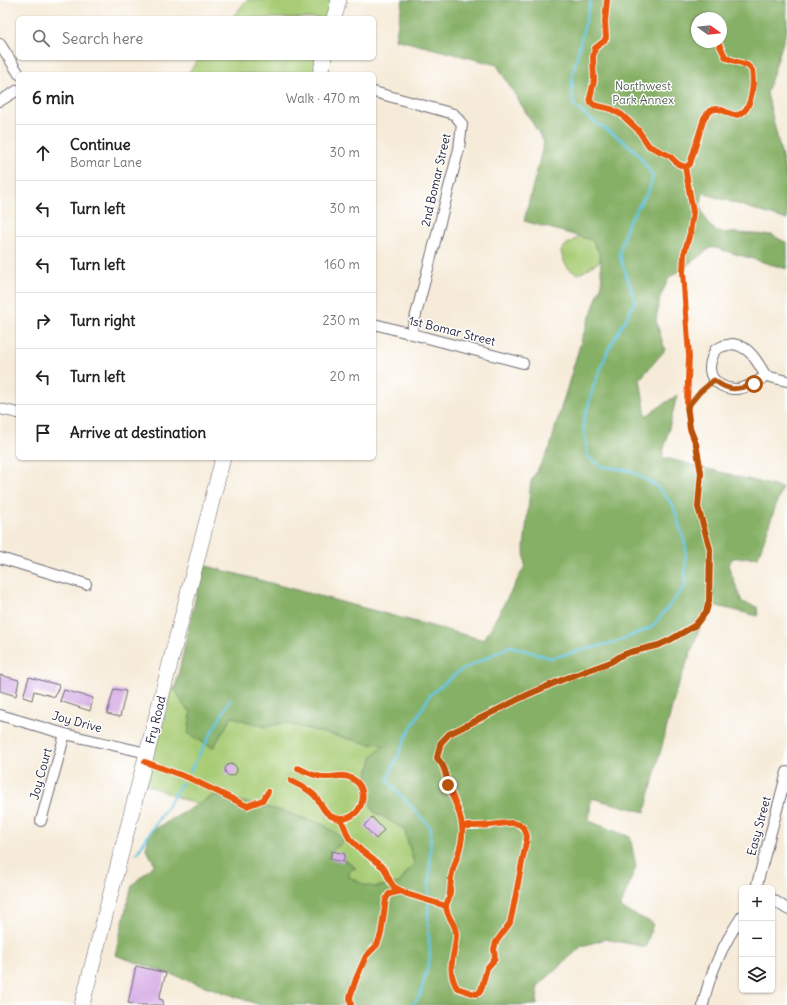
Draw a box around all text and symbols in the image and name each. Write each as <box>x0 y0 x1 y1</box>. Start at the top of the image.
north arrow <box>691 12 727 48</box>
search box <box>16 16 376 60</box>
icon: search <box>30 27 52 49</box>
text: Search here <box>62 29 143 48</box>
park label: Northwest Park Annex <box>612 78 674 107</box>
text: 6 min <box>32 87 74 109</box>
text: Walk · 470 m <box>286 90 360 107</box>
street label: 2nd Bomar Street <box>417 132 454 228</box>
text: Continue <box>70 135 131 154</box>
icon: ahead <box>32 142 54 164</box>
text: 30 m <box>330 144 360 161</box>
text: Bomar Lane <box>70 154 142 171</box>
icon: left <box>32 198 54 220</box>
text: Turn left <box>70 199 125 218</box>
text: 30 m <box>330 200 360 217</box>
icon: left <box>32 254 54 276</box>
text: Turn left <box>70 255 125 274</box>
text: 160 m <box>324 256 360 273</box>
icon: right <box>32 310 54 332</box>
text: Turn right <box>70 311 135 330</box>
text: 230 m <box>322 312 360 329</box>
street label: 1st Bomar Street <box>407 312 497 349</box>
icon: left <box>32 366 54 388</box>
text: Turn left <box>70 367 125 386</box>
text: 20 m <box>330 368 360 385</box>
route start <box>745 375 763 393</box>
icon: arrive <box>32 422 54 444</box>
text: Arrive at destination <box>70 423 206 442</box>
street label: Fry Road <box>142 694 169 745</box>
street label: Joy Drive <box>51 708 104 735</box>
street label: Joy Court <box>26 746 55 801</box>
route end <box>439 776 457 794</box>
street label: Easy Street <box>743 795 774 857</box>
map controls <box>739 885 775 993</box>
button: + <box>739 885 775 921</box>
button: − <box>739 921 775 957</box>
button: layers <box>739 957 775 993</box>

